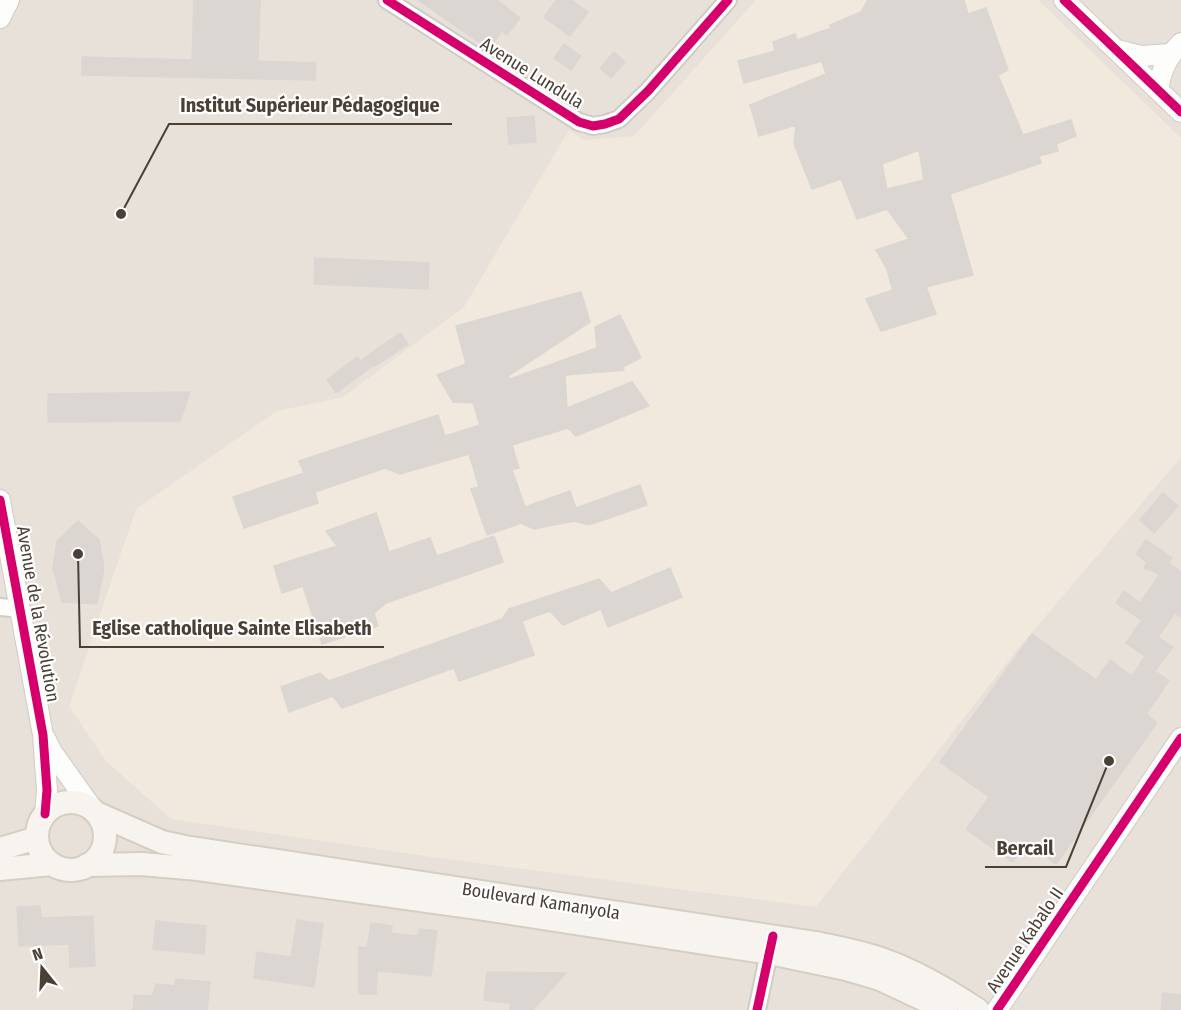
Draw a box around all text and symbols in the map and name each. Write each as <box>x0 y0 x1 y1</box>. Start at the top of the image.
street label: Avenue Lundula <box>476 33 588 114</box>
callout: Institut Supérieur Pédagogique <box>169 86 452 124</box>
text: Institut Supérieur Pédagogique <box>180 93 440 117</box>
street label: Avenue de la Révolution <box>12 524 64 704</box>
callout: Eglise catholique Sainte Elisabeth <box>80 609 384 647</box>
text: Eglise catholique Sainte Elisabeth <box>92 616 372 640</box>
callout: Bercail <box>985 829 1066 867</box>
text: Bercail <box>996 836 1054 860</box>
street label: Boulevard Kamanyola <box>460 878 622 924</box>
street label: Avenue Kabalo II <box>982 883 1068 997</box>
north arrow <box>12 938 72 998</box>
text: N <box>30 944 45 965</box>

